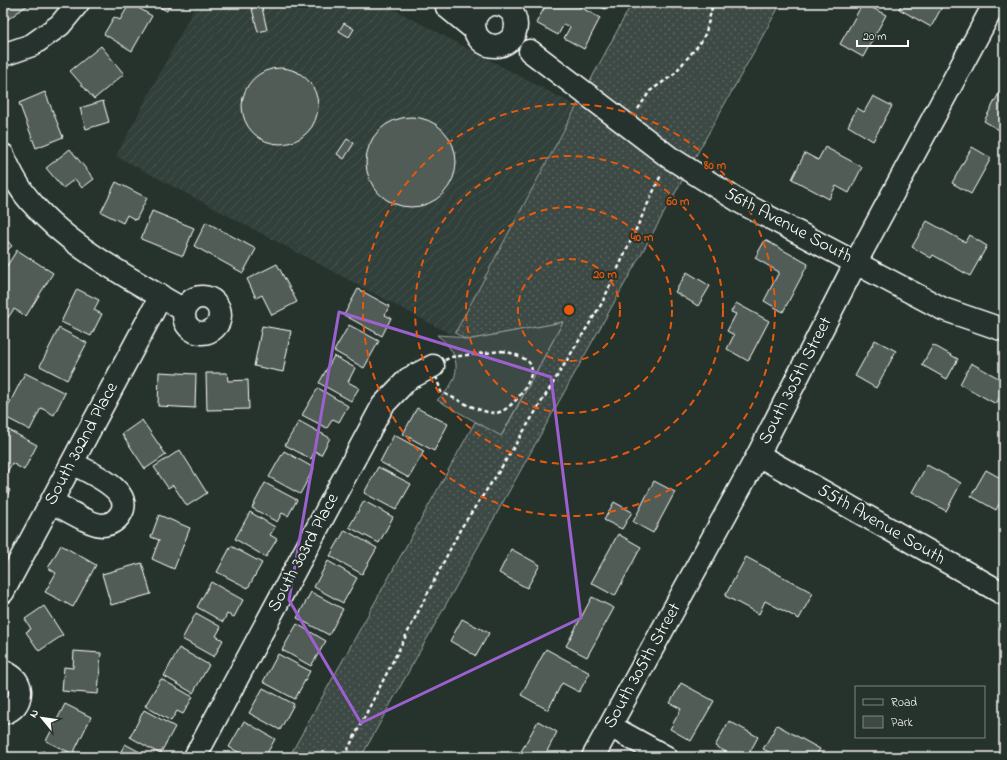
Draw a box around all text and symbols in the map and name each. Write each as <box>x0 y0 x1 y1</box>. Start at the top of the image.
scale bar <box>857 22 908 48</box>
text: 20 m <box>863 28 886 46</box>
text: 80 m <box>703 157 727 175</box>
street label: 56th Avenue South <box>719 181 857 271</box>
text: 60 m <box>666 193 690 211</box>
text: 40 m <box>630 229 654 247</box>
text: 20 m <box>592 266 617 284</box>
centre of rings <box>562 303 576 317</box>
street label: South 305th Street <box>753 313 839 449</box>
street label: South 302nd Place <box>39 377 126 510</box>
street label: 55th Avenue South <box>812 478 950 572</box>
street label: South 303rd Place <box>262 488 347 617</box>
street label: South 305th Street <box>598 598 688 734</box>
legend <box>855 686 985 738</box>
text: Road <box>891 694 917 712</box>
north arrow <box>22 698 62 738</box>
text: N <box>25 707 43 721</box>
text: Park <box>891 714 913 732</box>

